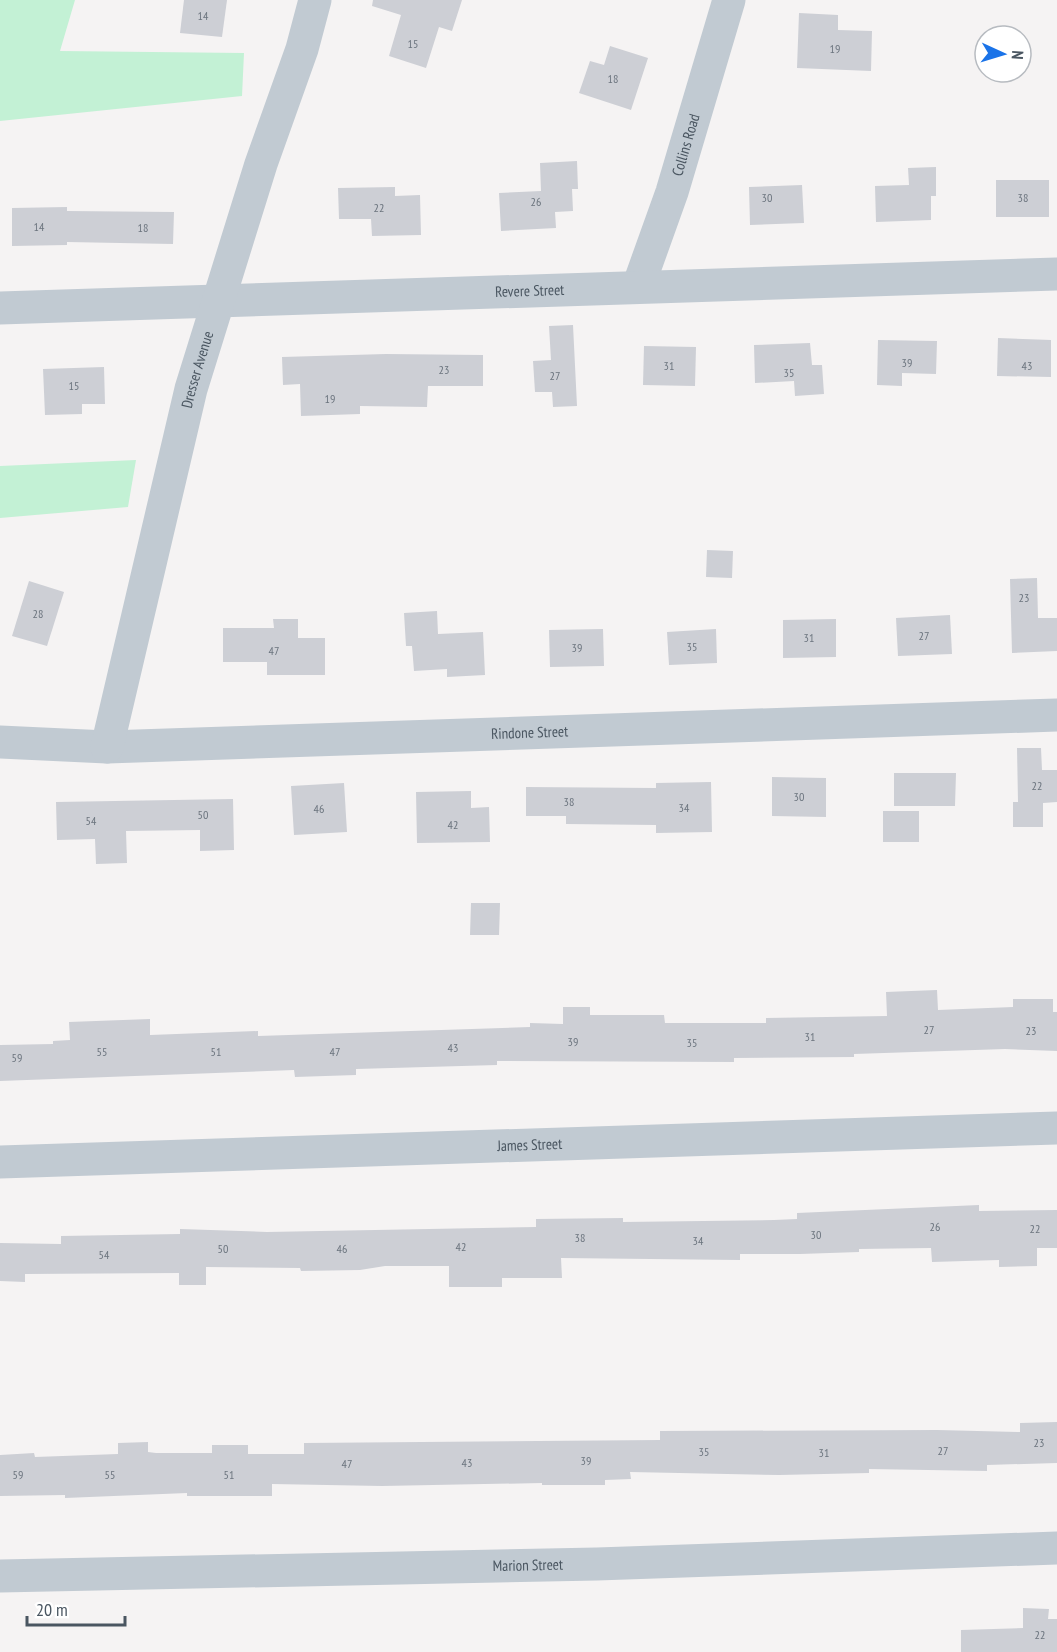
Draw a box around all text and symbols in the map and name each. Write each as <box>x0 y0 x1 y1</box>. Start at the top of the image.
house number: 14 <box>198 8 209 23</box>
north arrow <box>973 24 1033 84</box>
house number: 15 <box>408 36 418 51</box>
house number: 19 <box>830 41 840 56</box>
text: N <box>1008 50 1028 60</box>
house number: 18 <box>608 71 618 86</box>
street label: Collins Road <box>667 112 704 178</box>
house number: 30 <box>762 190 772 205</box>
house number: 38 <box>1018 190 1028 205</box>
house number: 26 <box>531 194 541 209</box>
house number: 22 <box>374 200 384 215</box>
house number: 14 <box>34 219 45 234</box>
house number: 18 <box>138 220 148 235</box>
street label: Revere Street <box>495 280 565 301</box>
street label: Dresser Avenue <box>177 329 217 410</box>
house number: 39 <box>902 355 912 370</box>
house number: 31 <box>664 358 674 373</box>
house number: 43 <box>1022 358 1032 373</box>
house number: 23 <box>439 362 449 377</box>
house number: 35 <box>784 365 794 380</box>
house number: 27 <box>550 368 560 383</box>
house number: 15 <box>69 378 79 393</box>
house number: 19 <box>325 391 335 406</box>
house number: 23 <box>1019 590 1029 605</box>
house number: 28 <box>33 606 43 621</box>
house number: 27 <box>919 628 929 643</box>
house number: 31 <box>804 630 814 645</box>
house number: 35 <box>687 639 697 654</box>
house number: 39 <box>572 640 582 655</box>
house number: 47 <box>269 643 279 658</box>
street label: Rindone Street <box>491 721 568 743</box>
house number: 22 <box>1032 778 1042 793</box>
house number: 30 <box>794 789 804 804</box>
house number: 38 <box>564 794 574 809</box>
house number: 34 <box>679 800 690 815</box>
house number: 46 <box>314 801 324 816</box>
house number: 50 <box>198 807 208 822</box>
house number: 54 <box>86 813 97 828</box>
house number: 42 <box>448 817 458 832</box>
house number: 27 <box>924 1022 934 1037</box>
house number: 23 <box>1026 1023 1036 1038</box>
house number: 31 <box>805 1029 815 1044</box>
house number: 39 <box>568 1034 578 1049</box>
house number: 35 <box>687 1035 697 1050</box>
house number: 43 <box>448 1040 458 1055</box>
house number: 55 <box>97 1044 107 1059</box>
house number: 51 <box>211 1044 221 1059</box>
house number: 47 <box>330 1044 340 1059</box>
house number: 59 <box>12 1050 22 1065</box>
street label: James Street <box>496 1134 562 1155</box>
house number: 26 <box>930 1219 940 1234</box>
house number: 22 <box>1030 1221 1040 1236</box>
house number: 30 <box>811 1227 821 1242</box>
house number: 38 <box>575 1230 585 1245</box>
house number: 34 <box>693 1233 704 1248</box>
house number: 42 <box>456 1239 466 1254</box>
house number: 50 <box>218 1241 228 1256</box>
house number: 46 <box>337 1241 347 1256</box>
house number: 54 <box>99 1247 110 1262</box>
house number: 23 <box>1034 1435 1044 1450</box>
house number: 27 <box>938 1443 948 1458</box>
house number: 35 <box>699 1444 709 1459</box>
house number: 31 <box>819 1445 829 1460</box>
house number: 39 <box>581 1453 591 1468</box>
house number: 43 <box>462 1455 472 1470</box>
house number: 47 <box>342 1456 352 1471</box>
house number: 59 <box>13 1467 23 1482</box>
house number: 55 <box>105 1467 115 1482</box>
house number: 51 <box>224 1467 234 1482</box>
street label: Marion Street <box>493 1555 563 1575</box>
scale bar <box>27 1589 124 1627</box>
text: 20 m <box>36 1598 68 1621</box>
house number: 22 <box>1035 1627 1045 1642</box>

